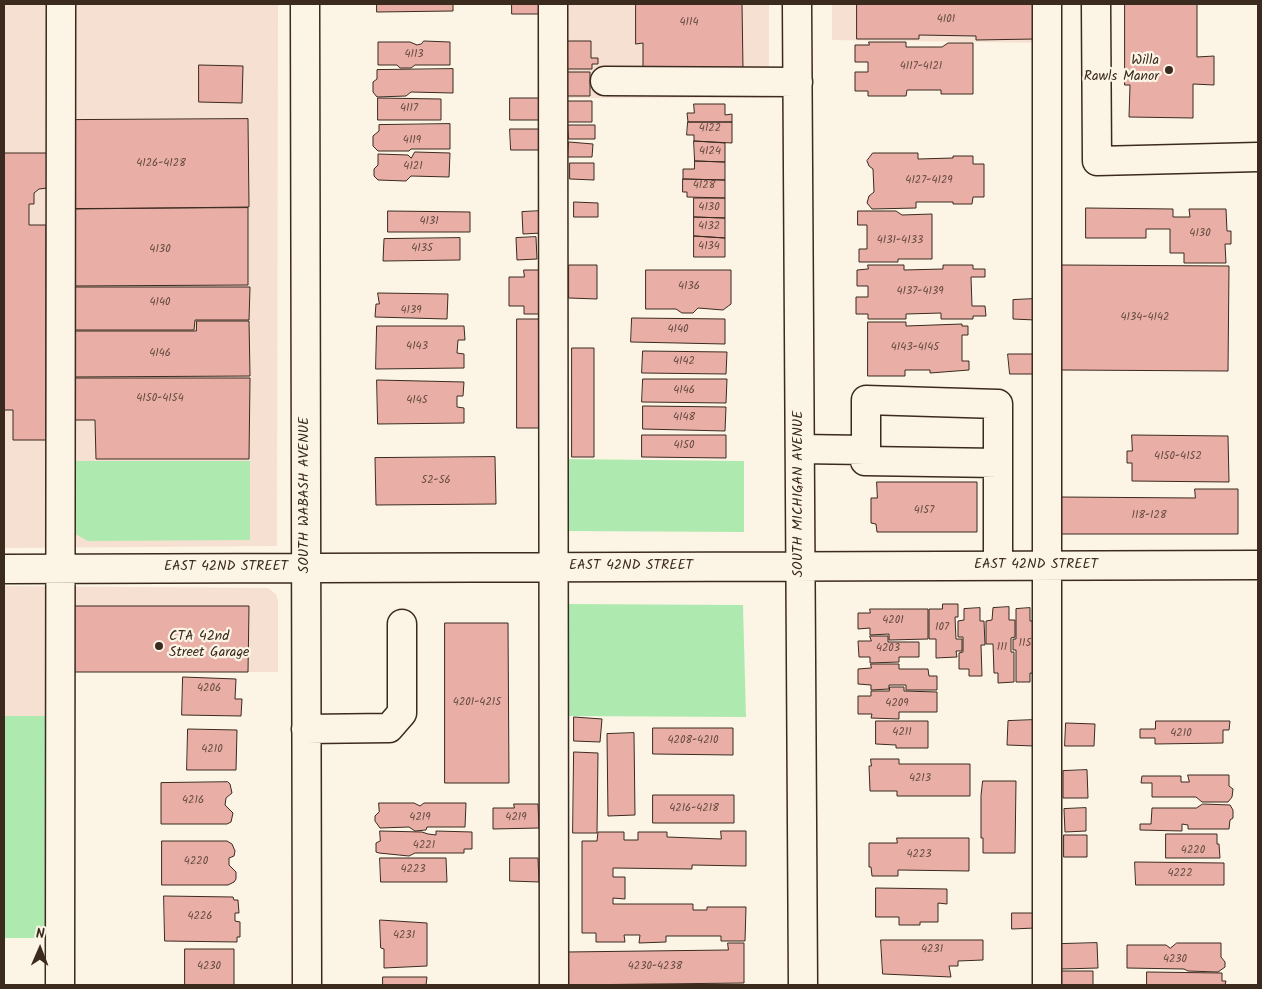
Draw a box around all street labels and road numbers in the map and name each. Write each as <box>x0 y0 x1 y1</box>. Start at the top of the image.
street label: SOUTH MICHIGAN AVENUE <box>792 411 808 577</box>
street label: SOUTH WABASH AVENUE <box>298 417 314 573</box>
street label: EAST 42ND STREET <box>974 558 1098 574</box>
street label: EAST 42ND STREET <box>569 559 693 575</box>
street label: EAST 42ND STREET <box>164 560 288 576</box>

